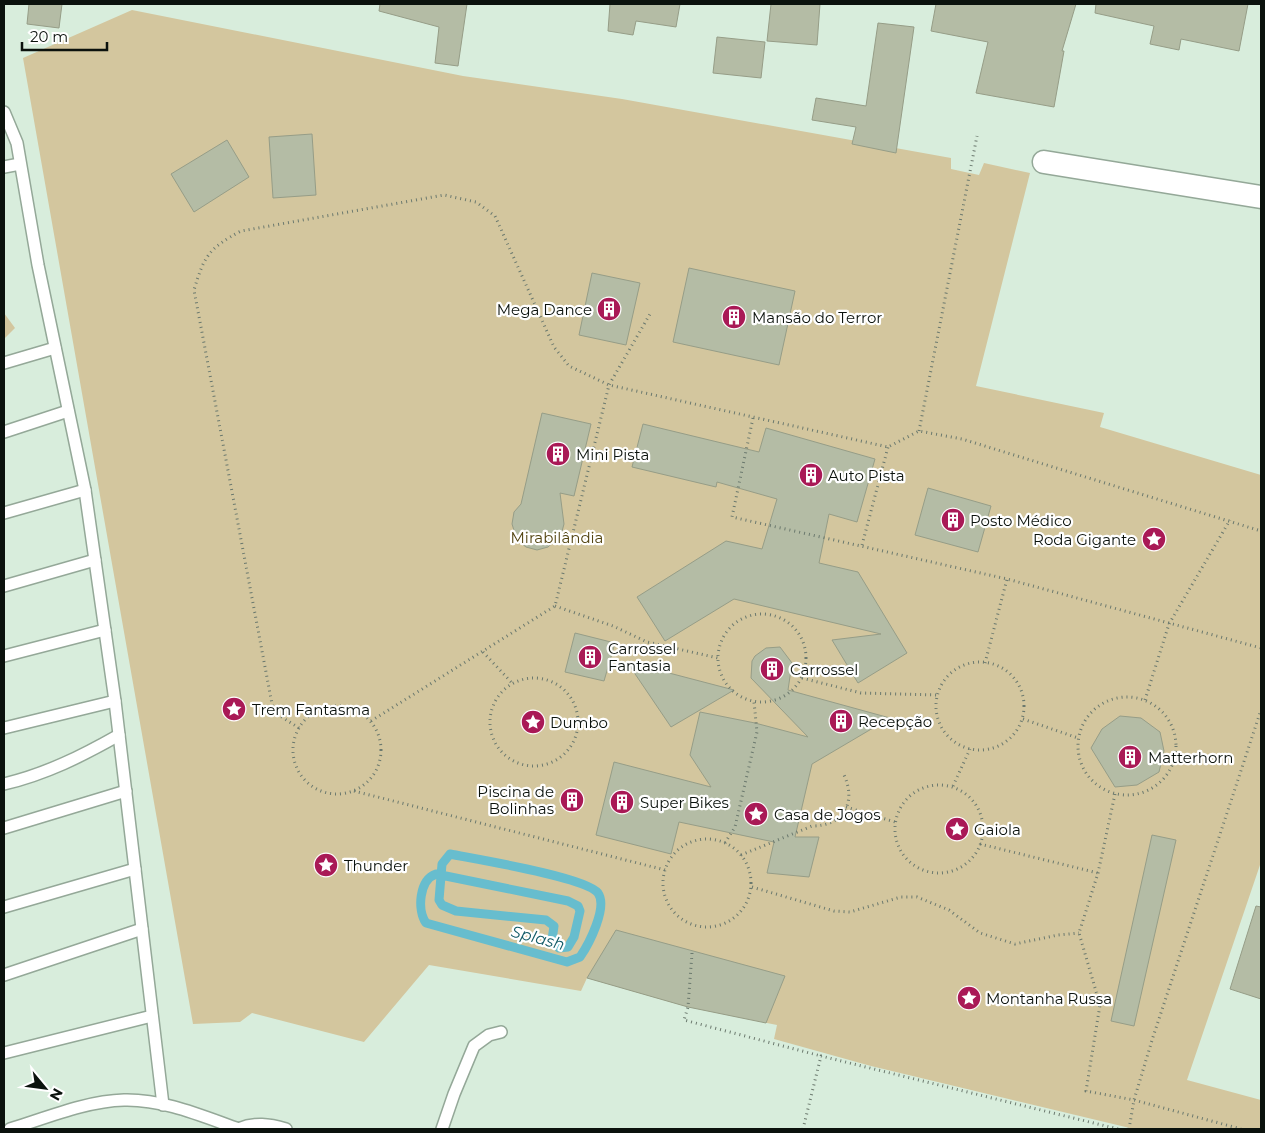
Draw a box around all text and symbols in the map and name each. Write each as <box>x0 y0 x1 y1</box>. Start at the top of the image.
scale bar <box>22 20 108 52</box>
text: 20 m <box>30 27 68 46</box>
building icon: Mega Dance <box>596 296 622 322</box>
place label: Mega Dance <box>497 300 592 319</box>
building icon: Mansão do Terror <box>721 304 747 330</box>
place label: Mansão do Terror <box>752 308 882 327</box>
building icon: Mini Pista <box>545 441 571 467</box>
place label: Mini Pista <box>576 445 649 464</box>
building icon: Auto Pista <box>798 462 824 488</box>
place label: Auto Pista <box>828 466 905 485</box>
building icon: Posto Médico <box>940 507 966 533</box>
place label: Posto Médico <box>970 511 1072 530</box>
place icon: Roda Gigante <box>1141 526 1167 552</box>
park label: Mirabilândia <box>511 528 603 547</box>
place label: Roda Gigante <box>1033 530 1136 549</box>
place label: Carrossel Fantasia <box>608 639 676 675</box>
building icon: Carrossel Fantasia <box>577 644 603 670</box>
building icon: Carrossel <box>759 656 785 682</box>
place label: Carrossel <box>790 660 858 679</box>
place icon: Trem Fantasma <box>221 696 247 722</box>
place label: Trem Fantasma <box>252 700 370 719</box>
building icon: Recepção <box>828 708 854 734</box>
place icon: Dumbo <box>520 709 546 735</box>
place label: Recepção <box>858 712 932 731</box>
place label: Dumbo <box>550 713 608 732</box>
building icon: Matterhorn <box>1117 744 1143 770</box>
place label: Matterhorn <box>1148 748 1233 767</box>
place label: Piscina de Bolinhas <box>477 782 554 818</box>
building icon: Piscina de Bolinhas <box>559 787 585 813</box>
building icon: Super Bikes <box>609 789 635 815</box>
place label: Super Bikes <box>640 793 729 812</box>
place icon: Casa de Jogos <box>743 801 769 827</box>
place label: Casa de Jogos <box>774 805 881 824</box>
place icon: Gaiola <box>944 816 970 842</box>
place label: Gaiola <box>974 820 1021 839</box>
place icon: Thunder <box>313 852 339 878</box>
place label: Thunder <box>344 856 408 875</box>
water label: Splash <box>509 922 567 954</box>
place icon: Montanha Russa <box>956 985 982 1011</box>
place label: Montanha Russa <box>986 989 1112 1008</box>
north arrow <box>20 1063 70 1113</box>
text: N <box>46 1085 67 1104</box>

